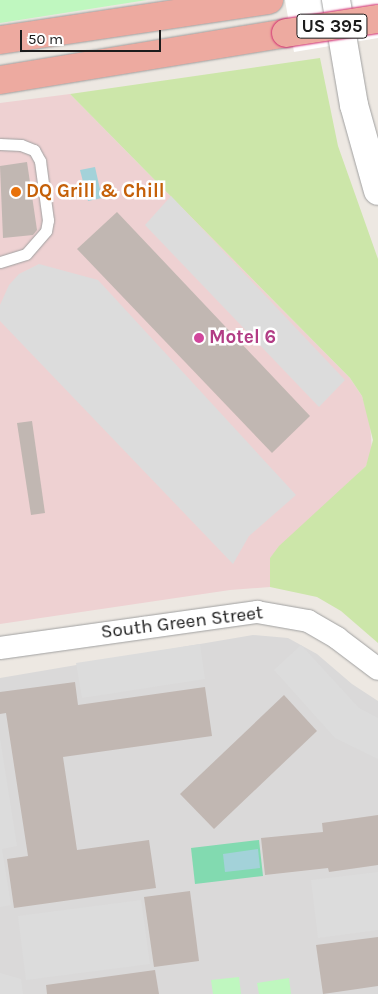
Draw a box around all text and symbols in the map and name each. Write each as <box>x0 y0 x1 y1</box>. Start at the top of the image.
road number: US 395 <box>296 10 368 42</box>
scale bar <box>22 20 164 52</box>
text: 50 m <box>28 30 63 48</box>
place label: DQ Grill & Chill <box>26 181 165 203</box>
marker: DQ Grill & Chill <box>10 186 22 198</box>
place label: Motel 6 <box>209 327 276 349</box>
marker: Motel 6 <box>193 332 205 344</box>
street label: South Green Street <box>100 602 264 644</box>

